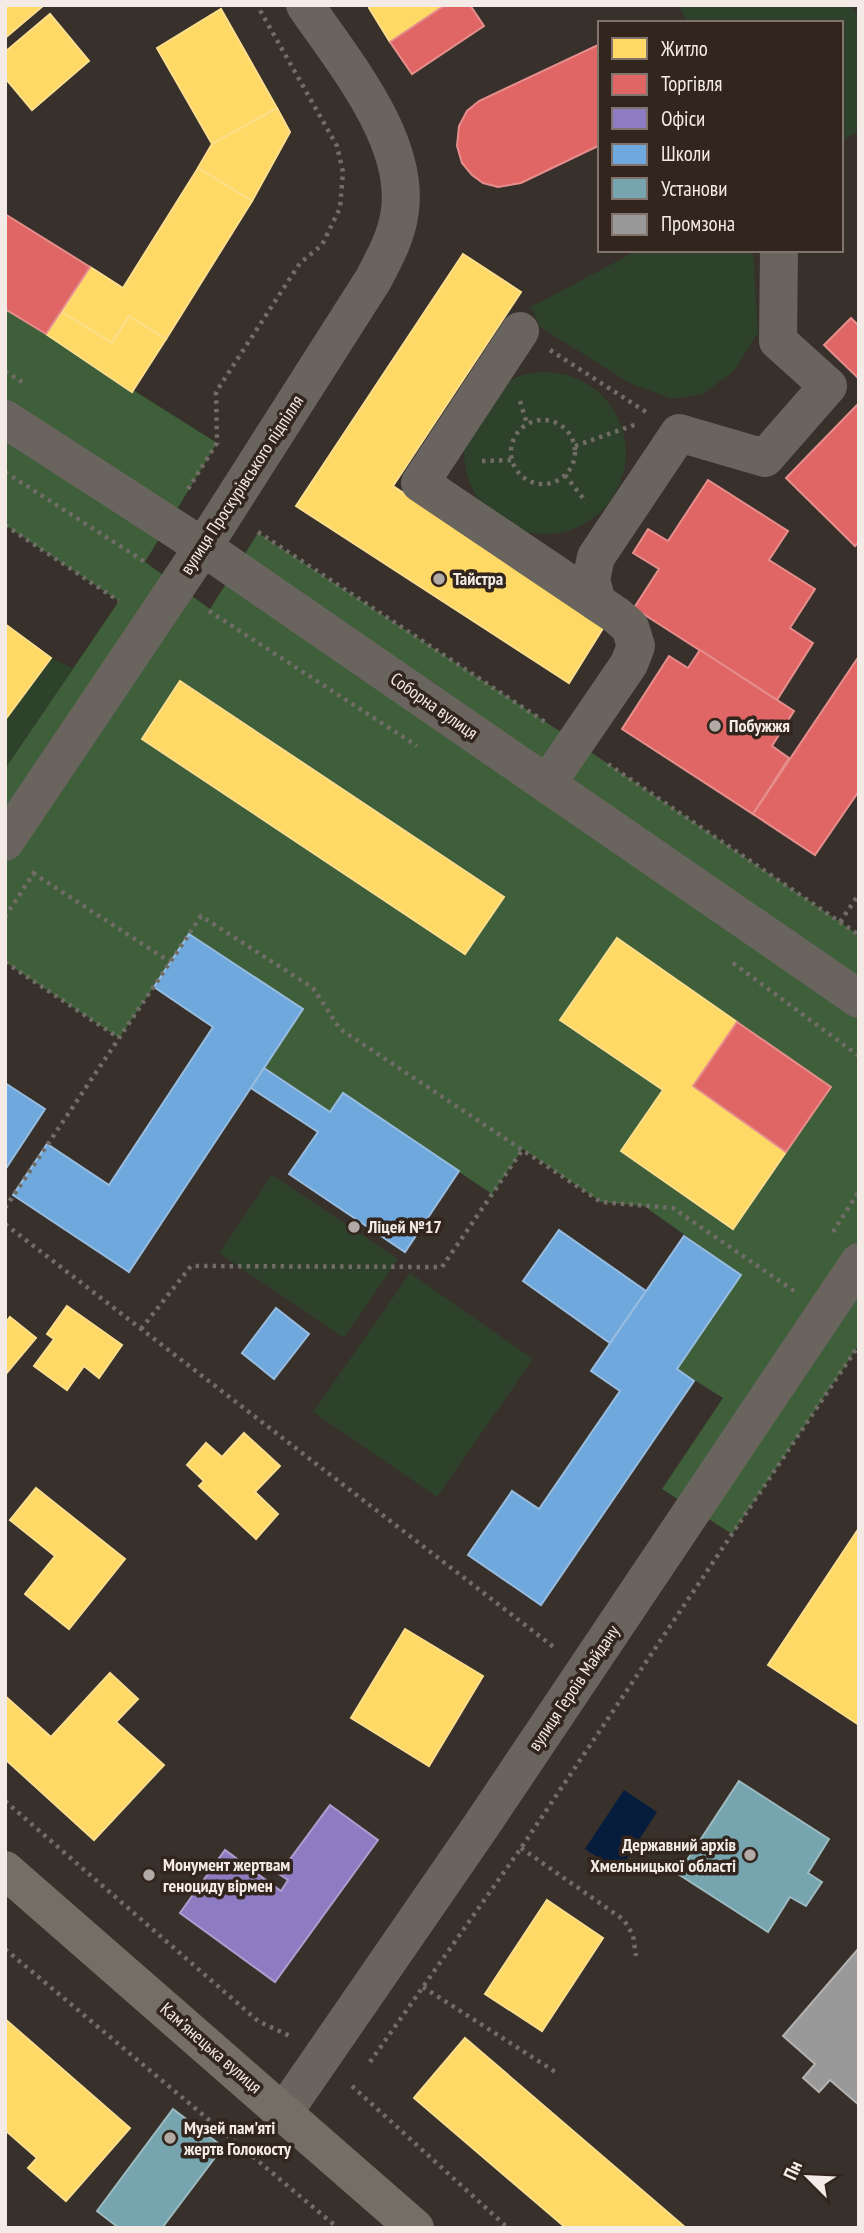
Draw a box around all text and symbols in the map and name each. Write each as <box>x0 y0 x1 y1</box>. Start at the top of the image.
legend <box>598 21 843 252</box>
text: Житло <box>660 35 708 62</box>
text: Торгівля <box>661 70 722 97</box>
text: Офіси <box>661 105 705 132</box>
text: Школи <box>661 140 710 167</box>
text: Установи <box>661 175 728 202</box>
text: Промзона <box>661 210 735 237</box>
street label: вулиця Проскурівського підпілля <box>175 391 308 579</box>
place label: Тайстра <box>453 567 503 590</box>
marker: Тайстра <box>431 571 447 587</box>
street label: Соборна вулиця <box>386 667 483 744</box>
place label: Побужжя <box>729 714 790 737</box>
marker: Побужжя <box>707 718 723 734</box>
place label: Ліцей №17 <box>367 1215 442 1238</box>
marker: Ліцей №17 <box>346 1219 362 1235</box>
street label: вулиця Героїв Майдану <box>523 1620 624 1755</box>
place label: Державний архів Хмельницької області <box>590 1833 736 1877</box>
marker: Державний архів Хмельницької області <box>742 1847 758 1863</box>
place label: Монумент жертвам геноциду вірмен <box>163 1853 290 1897</box>
marker: Монумент жертвам геноциду вірмен <box>141 1867 157 1883</box>
street label: Камʼянецька вулиця <box>156 1997 267 2098</box>
place label: Музей пам'яті жертв Голокосту <box>183 2116 292 2160</box>
marker: Музей пам'яті жертв Голокосту <box>162 2130 178 2146</box>
north arrow <box>773 2142 843 2212</box>
text: Пн <box>778 2157 807 2183</box>

